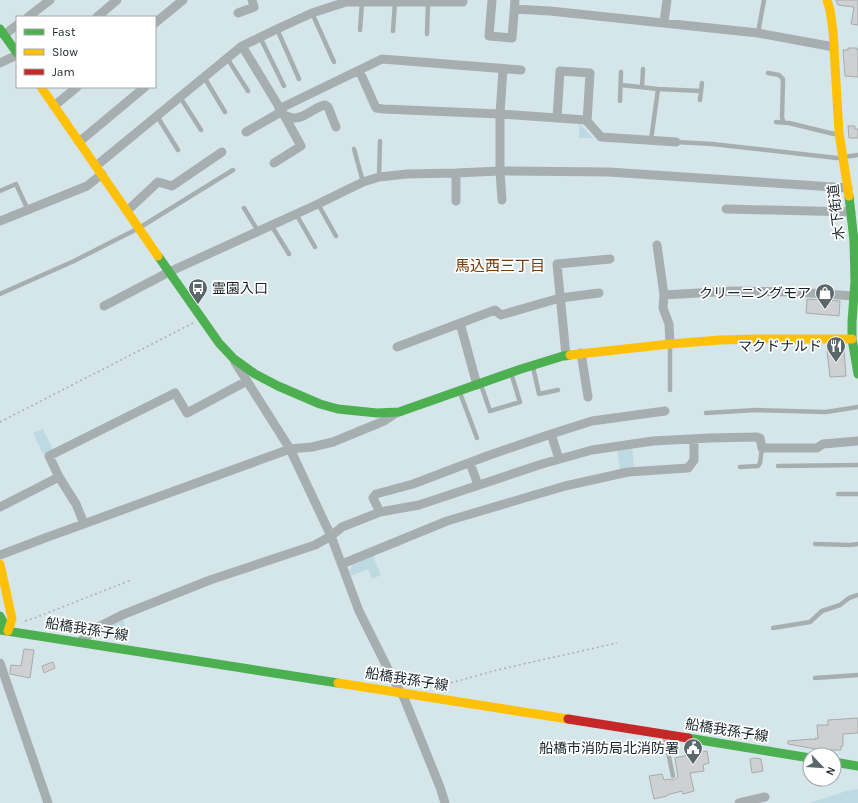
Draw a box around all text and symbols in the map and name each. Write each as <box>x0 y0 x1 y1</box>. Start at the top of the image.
legend <box>16 16 156 88</box>
text: Fast <box>52 25 76 39</box>
text: Slow <box>52 45 78 59</box>
text: Jam <box>52 65 75 79</box>
street label: 木下街道 <box>825 183 848 241</box>
district label: 馬込西三丁目 <box>455 257 545 275</box>
bus stop icon: 霊園入口 <box>187 277 209 305</box>
place label: 霊園入口 <box>212 280 268 297</box>
shop icon: クリーニングモア <box>814 282 836 310</box>
place label: クリーニングモア <box>699 285 811 302</box>
restaurant icon: マクドナルド <box>825 335 847 363</box>
place label: マクドナルド <box>738 338 822 355</box>
street label: 船橋我孫子線 <box>44 615 130 644</box>
street label: 船橋我孫子線 <box>364 665 450 694</box>
street label: 船橋我孫子線 <box>684 716 770 745</box>
public building icon: 船橋市消防局北消防署 <box>682 737 704 765</box>
place label: 船橋市消防局北消防署 <box>539 740 679 757</box>
north arrow <box>802 747 842 787</box>
text: N <box>823 765 838 777</box>

